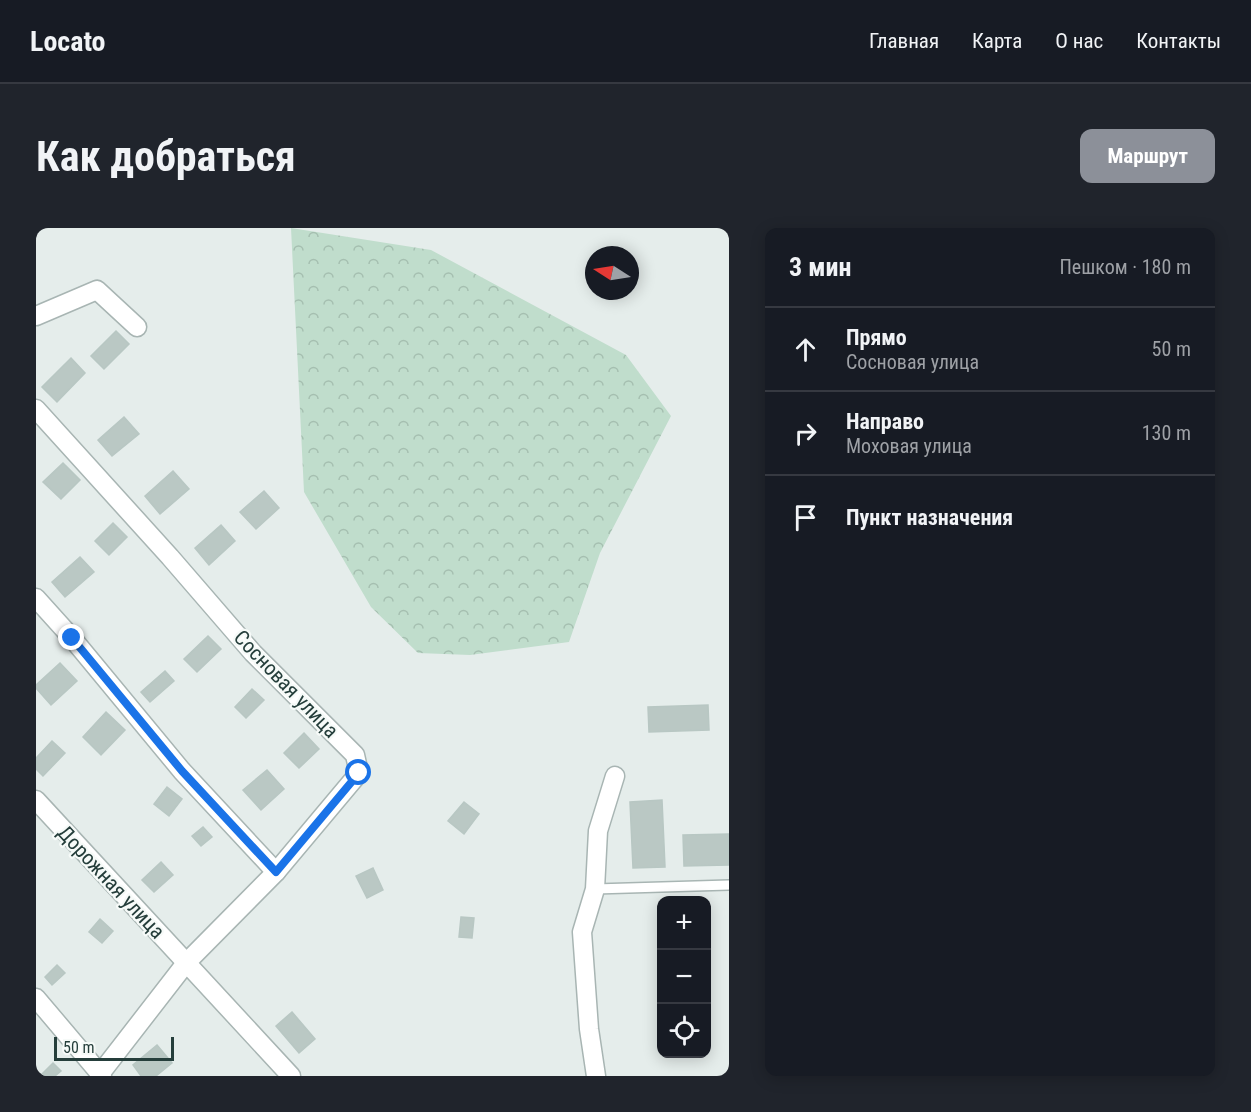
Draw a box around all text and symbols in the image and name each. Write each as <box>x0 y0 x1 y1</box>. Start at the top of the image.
text: Locato <box>30 25 106 58</box>
text: Главная <box>869 29 939 53</box>
text: Карта <box>972 29 1022 53</box>
text: О нас <box>1055 29 1103 53</box>
text: Контакты <box>1136 29 1221 53</box>
button: Маршрут <box>1080 129 1215 183</box>
text: Как добраться <box>36 132 296 181</box>
north arrow <box>585 246 639 300</box>
text: 3 мин <box>789 252 851 282</box>
text: Пешком · 180 m <box>1059 255 1191 279</box>
text: Прямо <box>846 325 907 350</box>
icon: ahead <box>789 333 822 366</box>
text: 50 m <box>1152 337 1191 361</box>
text: Сосновая улица <box>846 350 979 374</box>
text: Направо <box>846 409 924 434</box>
icon: right <box>789 417 822 450</box>
text: 130 m <box>1142 421 1191 445</box>
text: Моховая улица <box>846 434 972 458</box>
icon: arrive <box>789 501 822 534</box>
text: Пункт назначения <box>846 505 1013 530</box>
route end <box>58 624 84 650</box>
street label: Сосновая улица <box>229 625 343 743</box>
route start <box>345 759 371 785</box>
street label: Дорожная улица <box>53 821 169 943</box>
map controls <box>657 896 711 1058</box>
button: + <box>657 896 711 950</box>
button: − <box>657 950 711 1004</box>
button: locate <box>657 1004 711 1058</box>
scale bar <box>54 1034 174 1062</box>
text: 50 m <box>63 1038 95 1057</box>

